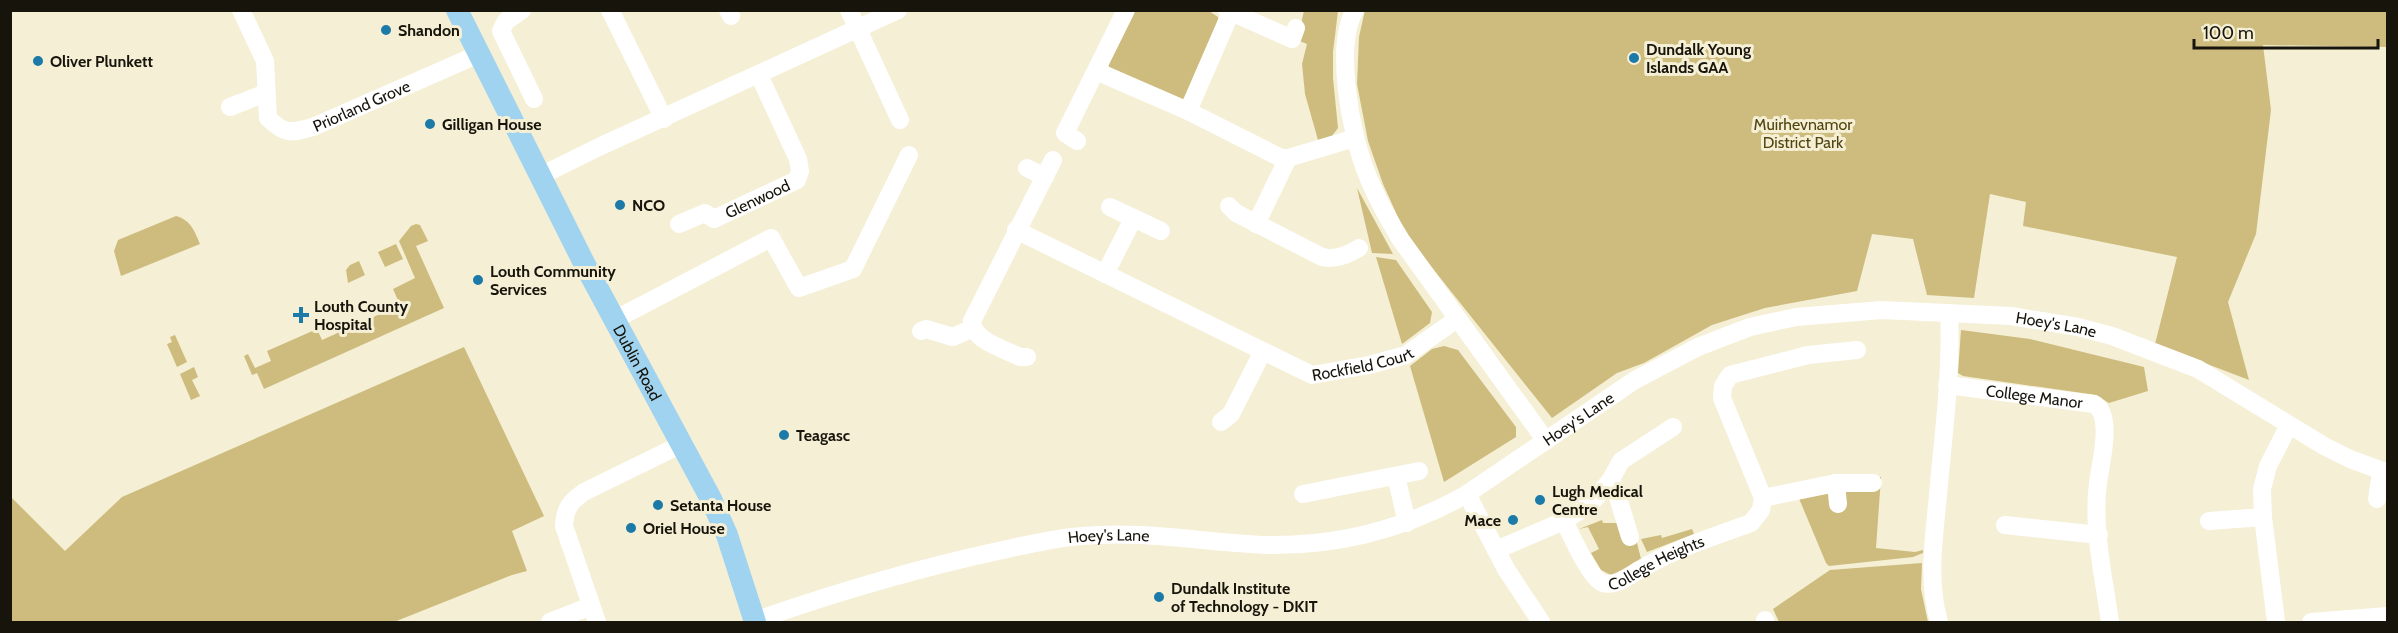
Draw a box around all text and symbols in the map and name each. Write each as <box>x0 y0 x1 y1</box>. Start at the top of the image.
scale bar <box>2194 12 2378 50</box>
place label: Shandon <box>398 21 460 40</box>
text: 100 m <box>2203 22 2254 44</box>
marker: Shandon <box>379 23 393 37</box>
place label: Dundalk Young Islands GAA <box>1646 40 1751 77</box>
marker: Dundalk Young Islands GAA <box>1627 51 1641 65</box>
place label: Oliver Plunkett <box>50 52 153 71</box>
marker: Oliver Plunkett <box>31 54 45 68</box>
street label: Priorland Grove <box>310 76 413 135</box>
place label: Gilligan House <box>442 115 541 134</box>
park label: Muirhevnamor District Park <box>1754 115 1853 152</box>
marker: Gilligan House <box>423 117 437 131</box>
street label: Glenwood <box>722 175 793 222</box>
place label: NCO <box>632 196 665 215</box>
marker: NCO <box>613 198 627 212</box>
place label: Louth Community Services <box>490 262 616 299</box>
marker: Louth Community Services <box>471 273 485 287</box>
place label: Louth County Hospital <box>314 297 409 334</box>
marker: Louth County Hospital <box>292 306 310 324</box>
street label: Hoey's Lane <box>2014 307 2099 341</box>
street label: Dublin Road <box>609 321 666 404</box>
street label: Rockfield Court <box>1310 343 1417 384</box>
street label: College Manor <box>1985 381 2085 412</box>
street label: Hoey's Lane <box>1539 388 1617 449</box>
place label: Teagasc <box>796 426 850 445</box>
marker: Teagasc <box>777 428 791 442</box>
place label: Lugh Medical Centre <box>1552 482 1643 519</box>
marker: Lugh Medical Centre <box>1533 493 1547 507</box>
place label: Setanta House <box>670 496 771 515</box>
marker: Setanta House <box>651 498 665 512</box>
place label: Mace <box>1464 511 1501 530</box>
marker: Mace <box>1506 513 1520 527</box>
place label: Oriel House <box>643 519 725 538</box>
marker: Oriel House <box>624 521 638 535</box>
street label: Hoey's Lane <box>1067 525 1150 547</box>
street label: College Heights <box>1606 531 1707 594</box>
place label: Dundalk Institute of Technology - DKIT <box>1171 579 1318 616</box>
marker: Dundalk Institute of Technology - DKIT <box>1152 590 1166 604</box>

